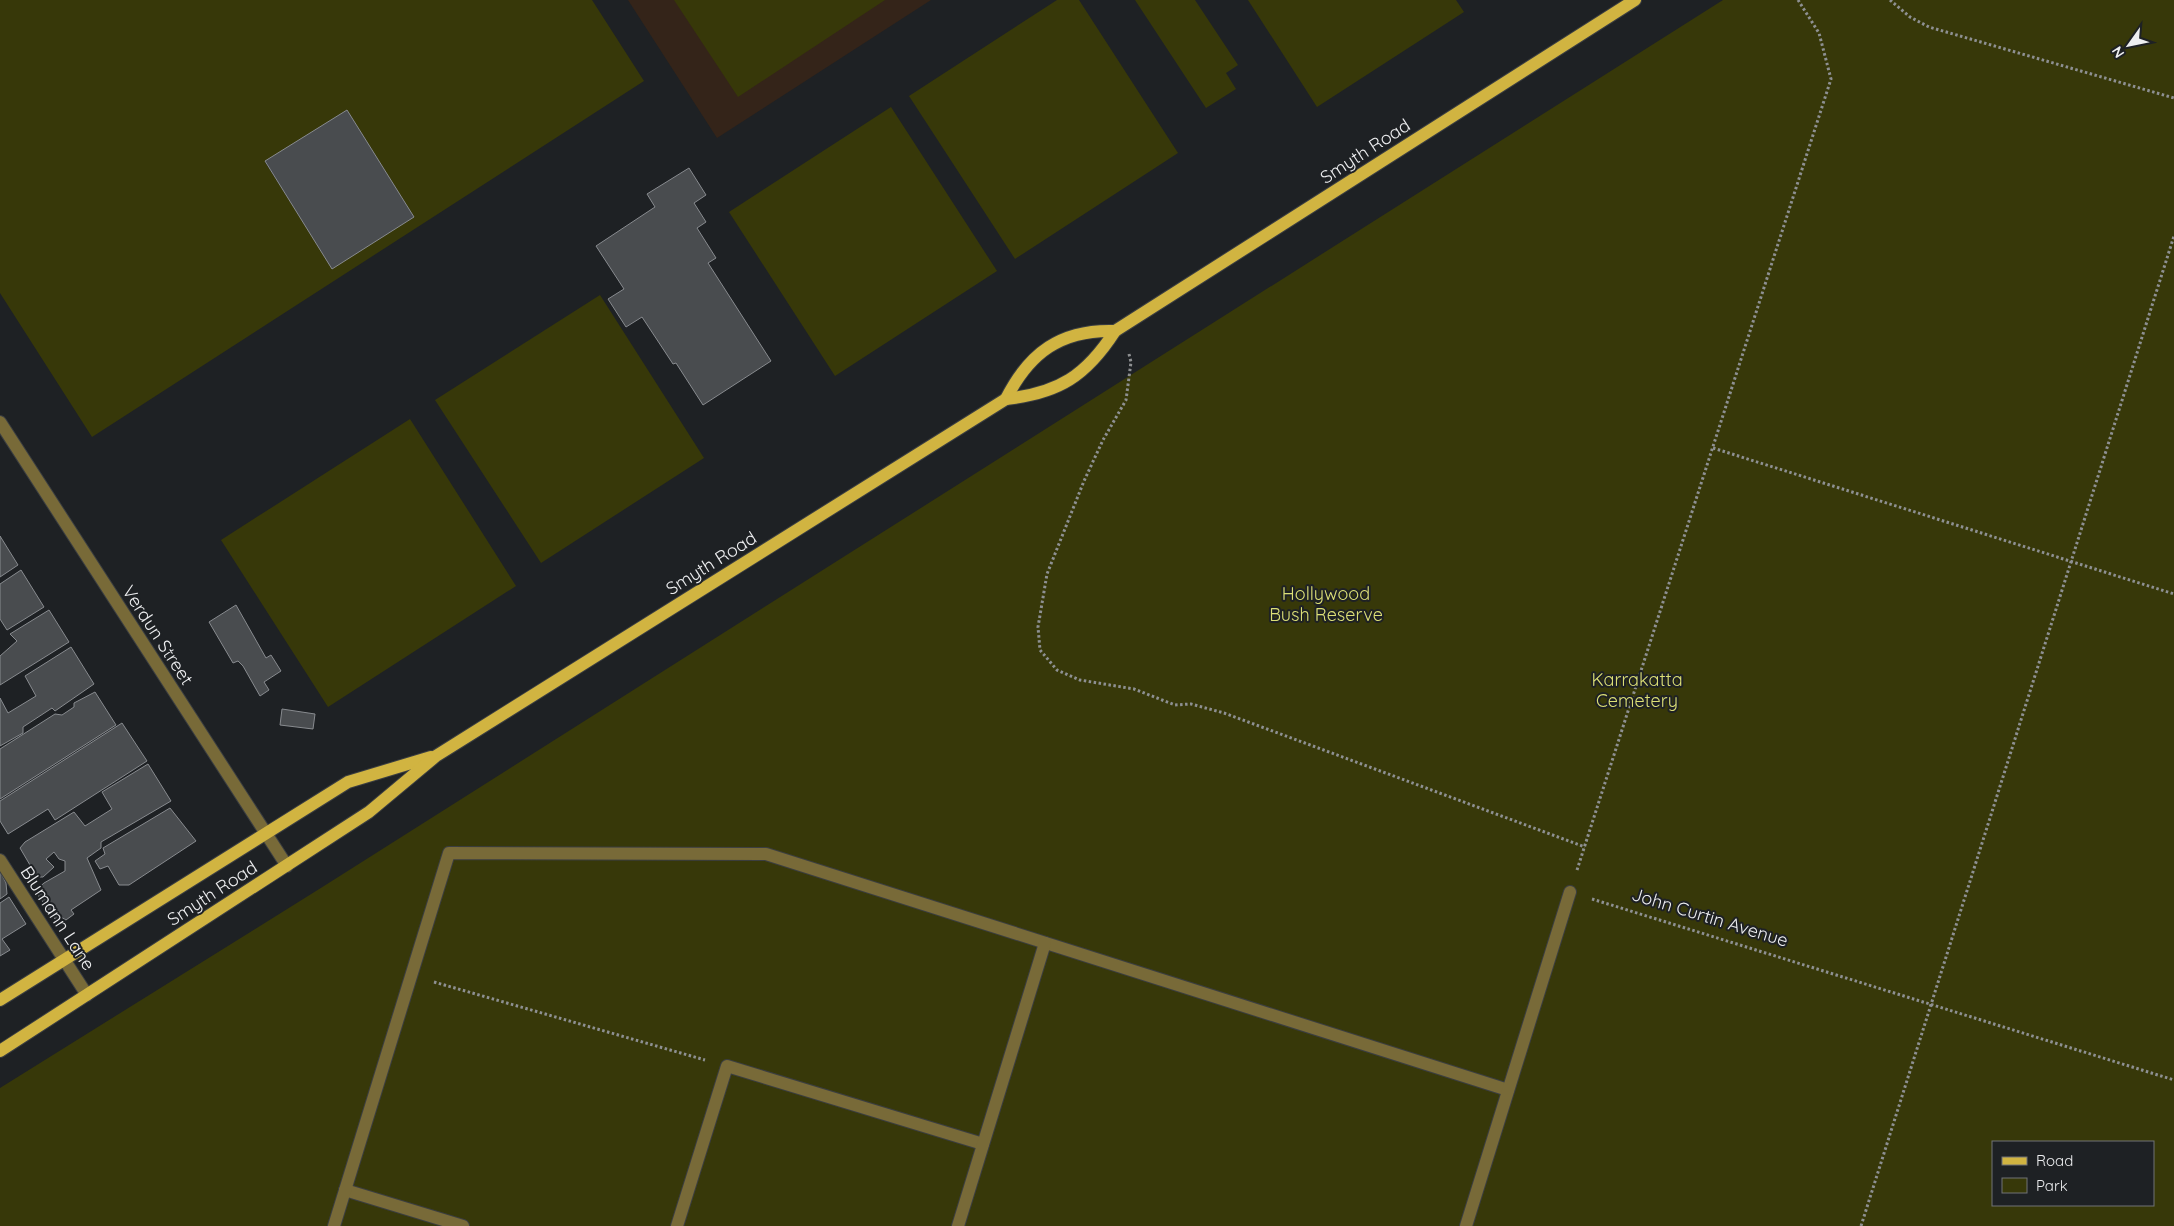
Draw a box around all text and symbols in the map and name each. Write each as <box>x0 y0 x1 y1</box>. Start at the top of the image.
north arrow <box>2104 20 2154 70</box>
text: N <box>2108 43 2128 61</box>
street label: Smyth Road <box>1316 113 1414 189</box>
street label: Smyth Road <box>661 526 761 600</box>
street label: Verdun Street <box>117 581 199 689</box>
park label: Hollywood Bush Reserve <box>1269 582 1383 626</box>
park label: Karrakatta Cemetery <box>1591 668 1683 712</box>
street label: Smyth Road <box>163 855 261 931</box>
street label: Blumann Lane <box>16 861 100 975</box>
street label: John Curtin Avenue <box>1629 882 1791 952</box>
legend <box>1992 1141 2154 1206</box>
text: Road <box>2036 1151 2073 1170</box>
text: Park <box>2036 1176 2068 1195</box>

